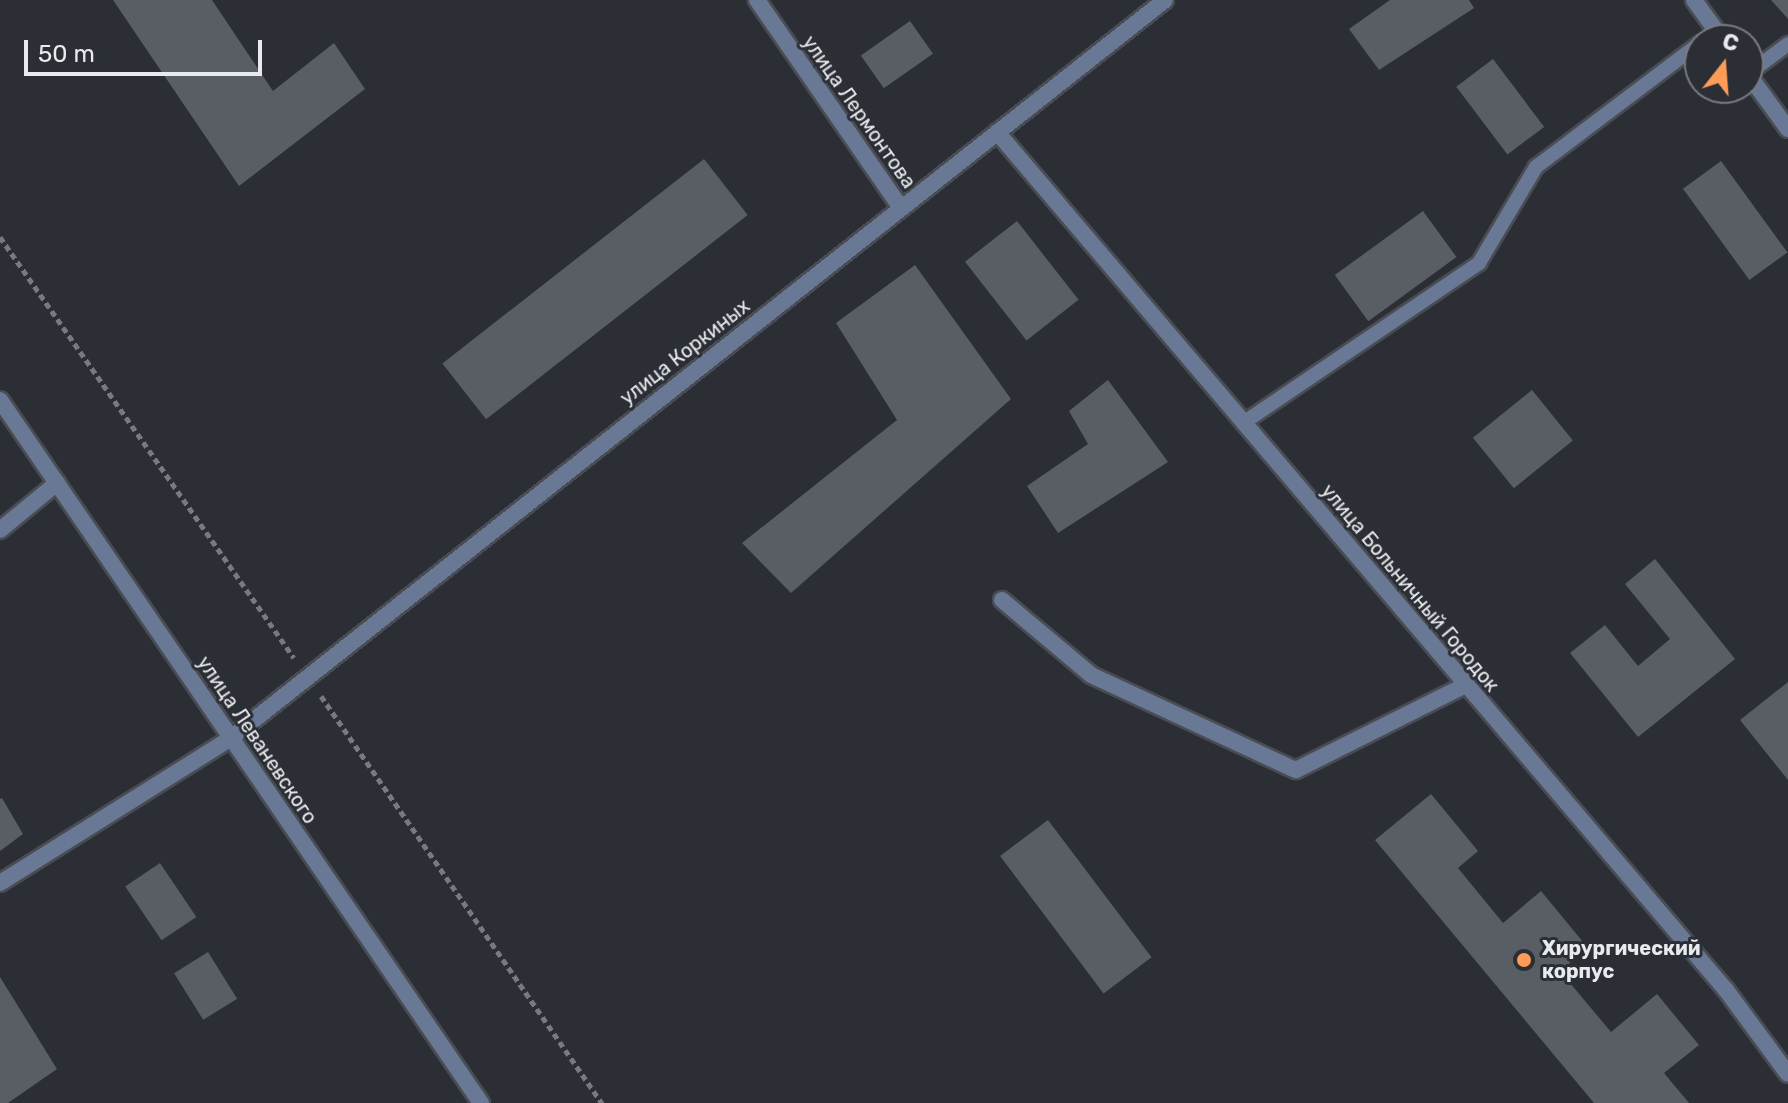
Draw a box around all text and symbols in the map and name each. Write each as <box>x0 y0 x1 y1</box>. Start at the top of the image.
scale bar <box>28 24 266 74</box>
north arrow <box>1684 24 1764 104</box>
text: С <box>1719 27 1742 58</box>
street label: улица Лермонтова <box>797 31 921 193</box>
text: 50 m <box>38 40 95 68</box>
street label: улица Коркиных <box>615 294 755 410</box>
street label: улица Больничный Городок <box>1316 479 1504 697</box>
street label: улица Леваневского <box>192 652 322 828</box>
place label: Хирургический корпус <box>1542 936 1701 983</box>
marker: Хирургический корпус <box>1513 949 1535 971</box>

